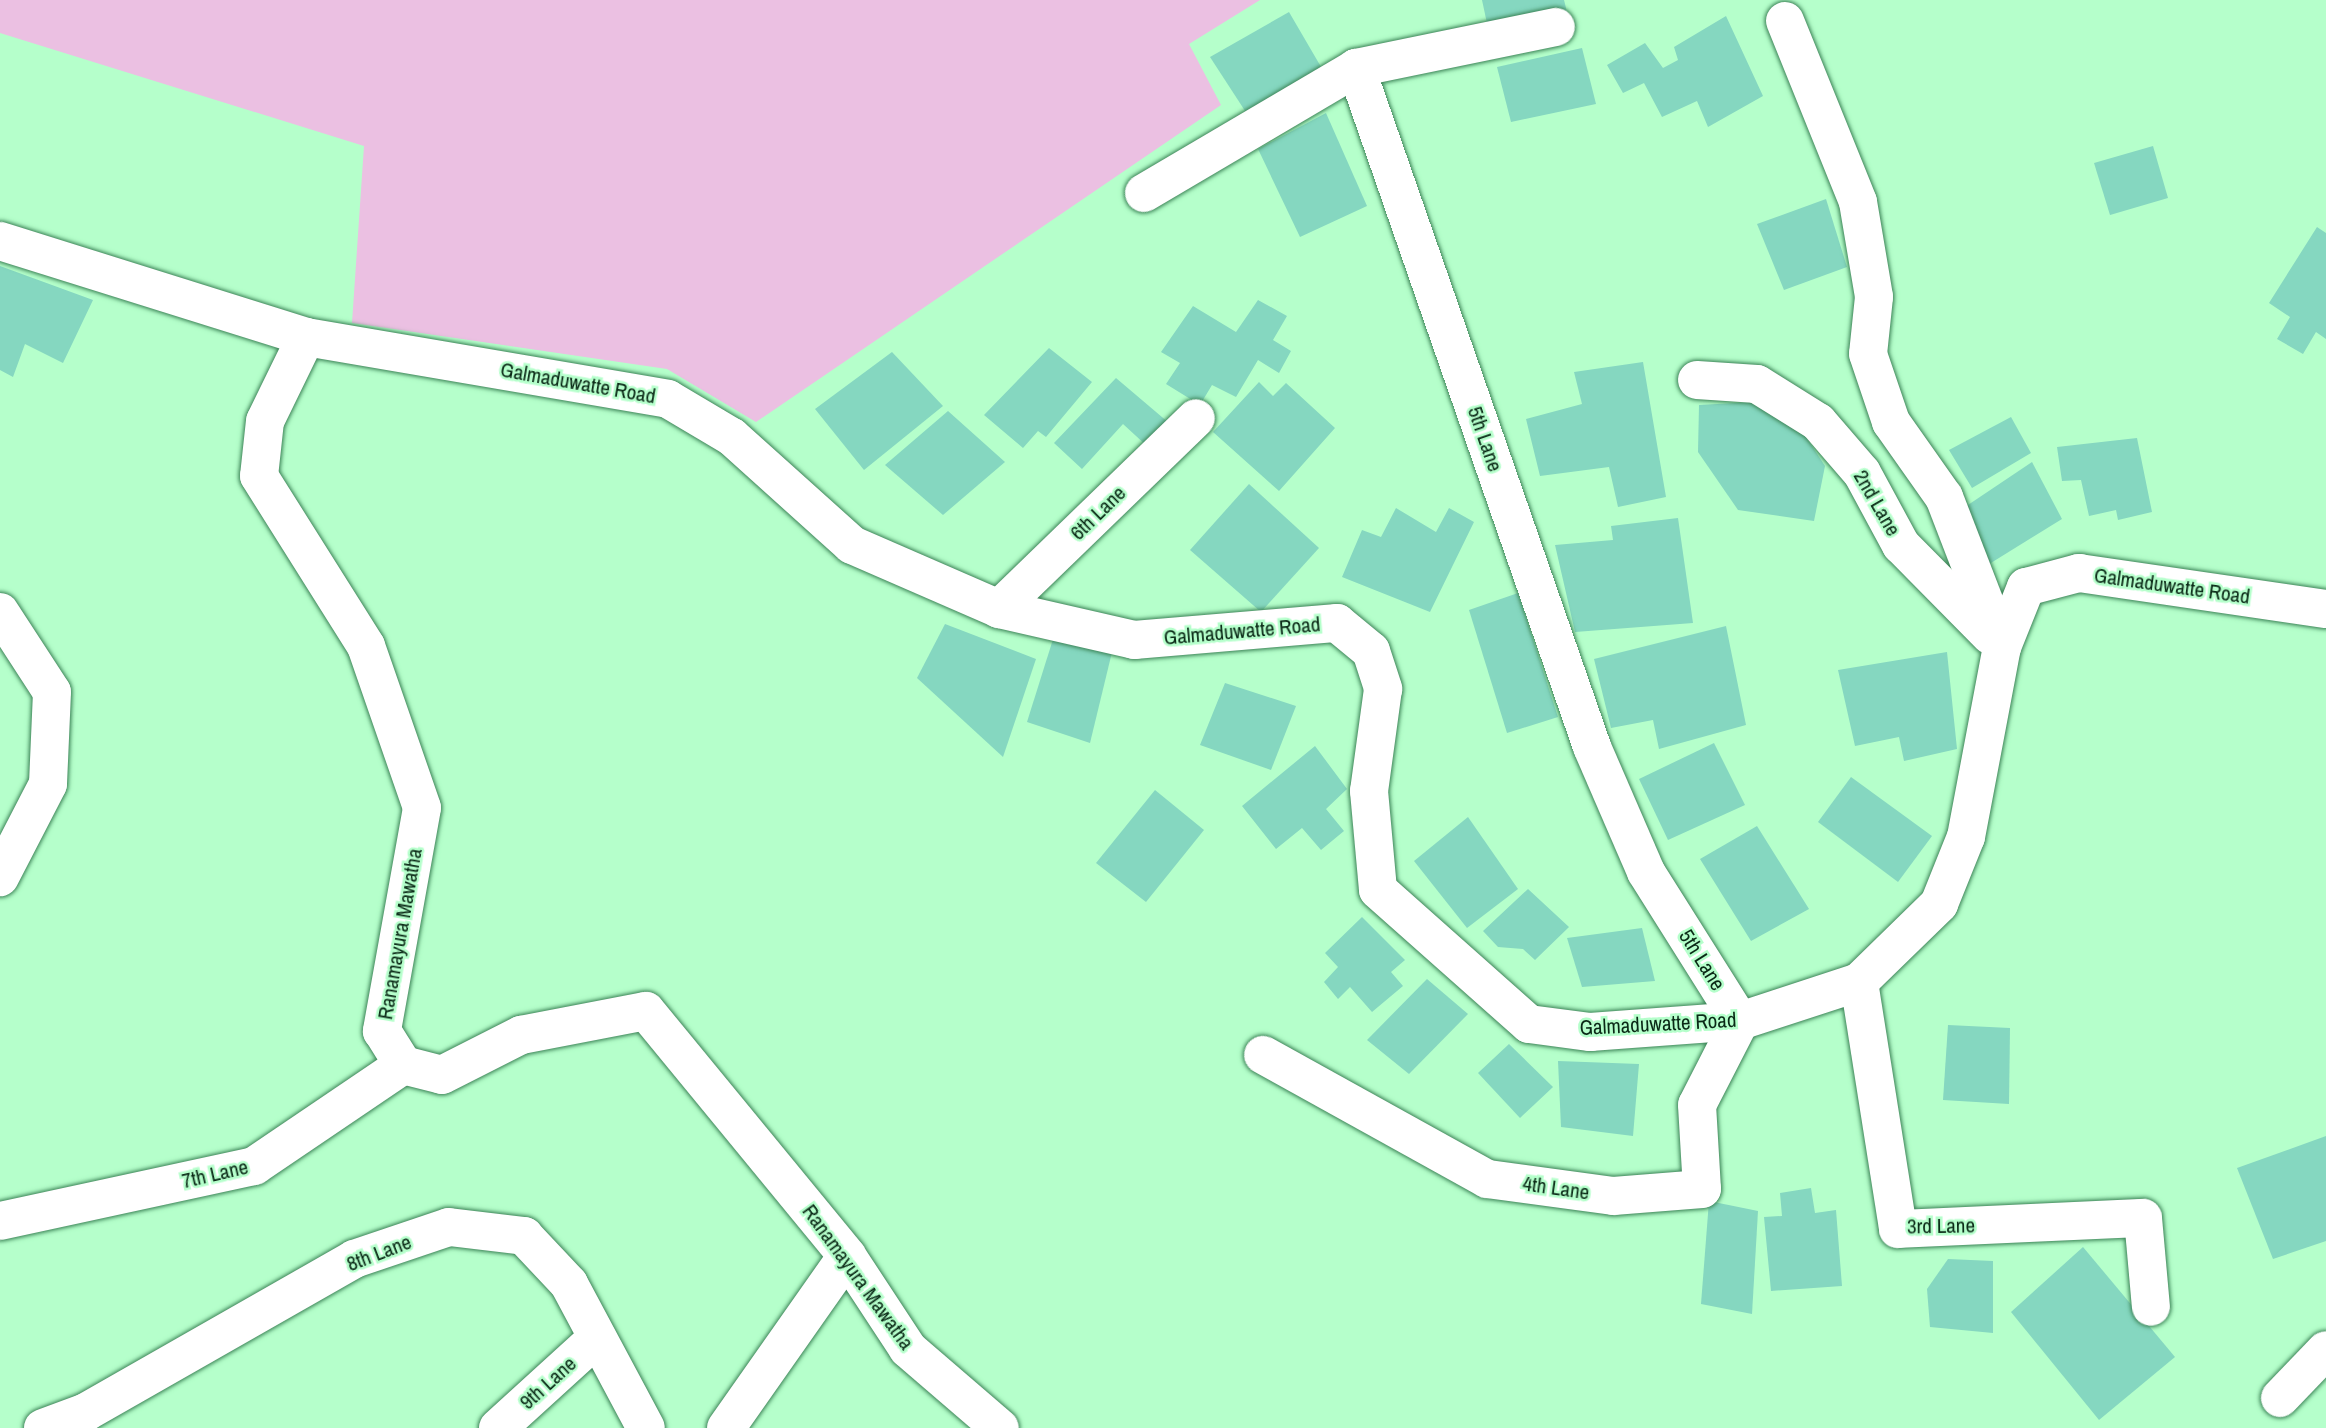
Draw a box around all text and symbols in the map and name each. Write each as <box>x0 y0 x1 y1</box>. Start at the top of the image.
street label: Galmaduwatte Road <box>499 357 657 409</box>
street label: 5th Lane <box>1462 403 1508 475</box>
street label: 2nd Lane <box>1848 466 1906 540</box>
street label: 6th Lane <box>1065 481 1131 545</box>
street label: Galmaduwatte Road <box>2093 563 2251 609</box>
street label: Galmaduwatte Road <box>1163 612 1321 650</box>
street label: Ranamayura Mawatha <box>373 847 427 1021</box>
street label: 5th Lane <box>1674 925 1730 995</box>
street label: Galmaduwatte Road <box>1579 1007 1737 1041</box>
street label: 7th Lane <box>180 1154 250 1194</box>
street label: 4th Lane <box>1521 1171 1591 1205</box>
street label: Ranamayura Mawatha <box>797 1200 919 1354</box>
street label: 3rd Lane <box>1907 1213 1975 1239</box>
street label: 8th Lane <box>343 1229 415 1277</box>
street label: 9th Lane <box>515 1351 581 1415</box>

